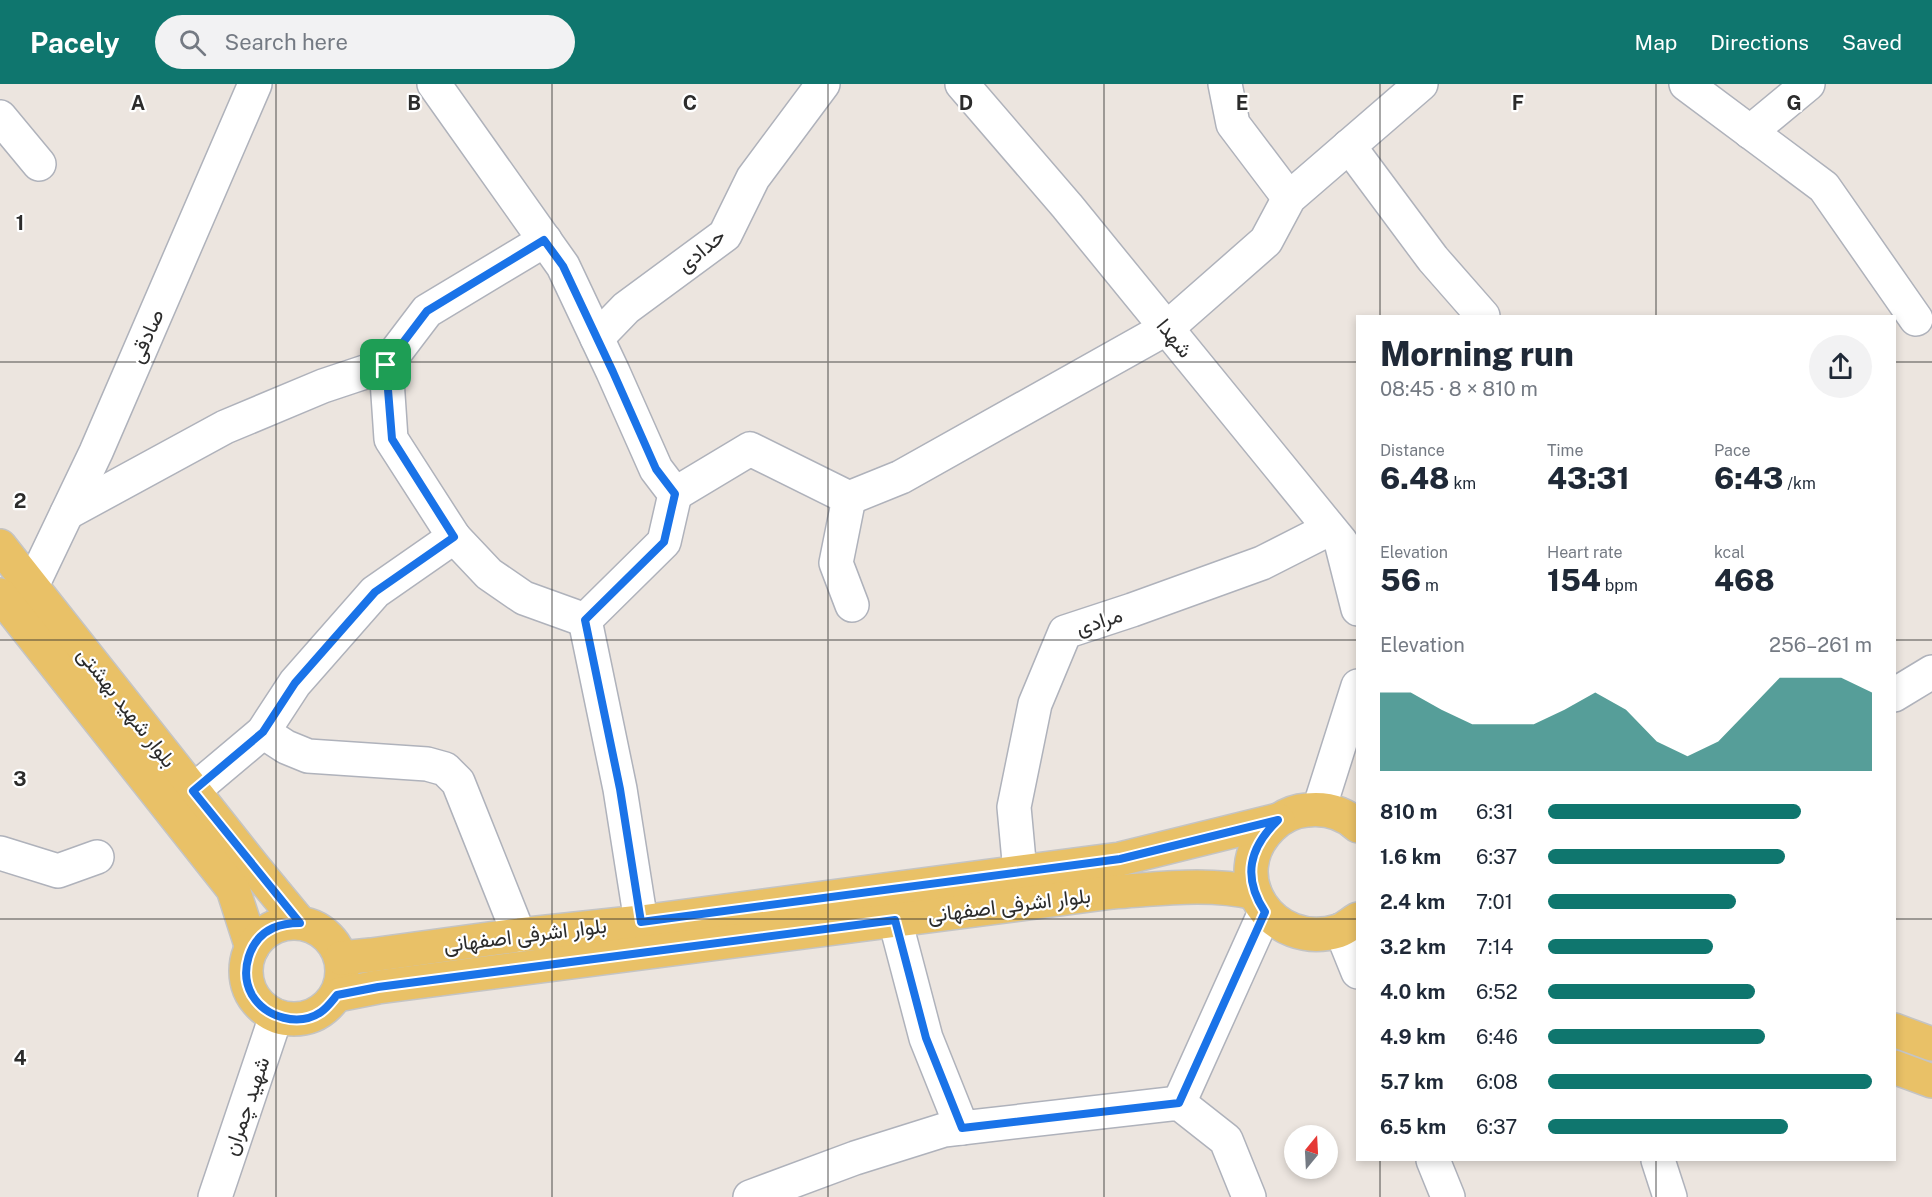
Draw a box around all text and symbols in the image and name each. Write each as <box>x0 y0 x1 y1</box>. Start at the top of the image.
search box <box>155 15 575 69</box>
text: Pacely <box>30 26 119 59</box>
icon: search <box>176 26 209 59</box>
text: Search here <box>224 29 348 55</box>
text: Map <box>1635 30 1677 55</box>
text: Directions <box>1710 30 1809 55</box>
text: Saved <box>1842 30 1902 55</box>
text: A <box>131 91 145 115</box>
text: B <box>407 91 421 115</box>
text: C <box>683 91 697 115</box>
text: D <box>959 91 973 115</box>
text: E <box>1236 91 1248 115</box>
text: F <box>1512 91 1524 115</box>
text: G <box>1786 91 1802 115</box>
text: 1 <box>16 211 24 235</box>
street label: حدادی <box>672 223 730 277</box>
street label: صادقی <box>123 305 169 367</box>
street label: شهدا <box>1151 313 1198 363</box>
text: Morning run <box>1380 335 1574 373</box>
button: share <box>1809 335 1872 398</box>
pin <box>360 339 411 390</box>
icon: arrive <box>369 348 402 381</box>
text: 08:45 · 8 × 810 m <box>1380 377 1538 401</box>
text: Distance <box>1380 441 1445 460</box>
text: Time <box>1547 441 1583 460</box>
text: Pace <box>1714 441 1751 460</box>
text: 6.48 <box>1380 460 1450 496</box>
text: 43:31 <box>1547 460 1630 496</box>
text: 6:43 <box>1714 460 1783 496</box>
text: km <box>1450 474 1476 493</box>
text: /km <box>1783 474 1816 493</box>
text: 2 <box>14 489 26 513</box>
text: Elevation <box>1380 543 1448 562</box>
text: Heart rate <box>1547 543 1623 562</box>
text: kcal <box>1714 543 1745 562</box>
text: 56 <box>1380 562 1421 598</box>
text: 154 <box>1547 562 1601 598</box>
text: 468 <box>1714 562 1775 598</box>
text: m <box>1421 576 1439 595</box>
text: bpm <box>1601 576 1638 595</box>
street label: مرادی <box>1072 602 1126 641</box>
text: Elevation <box>1380 633 1465 657</box>
text: 256–261 m <box>1769 633 1872 657</box>
street label: بلوار شهید بهشتی <box>71 642 182 773</box>
text: 3 <box>13 767 27 791</box>
text: 810 m <box>1380 800 1437 824</box>
text: 6:31 <box>1476 800 1514 824</box>
text: 1.6 km <box>1380 845 1441 869</box>
text: 6:37 <box>1476 845 1517 869</box>
street label: بلوار اشرفی اصفهانی <box>926 883 1092 928</box>
text: 2.4 km <box>1380 890 1445 914</box>
text: 7:01 <box>1476 890 1513 914</box>
street label: بلوار اشرفی اصفهانی <box>442 913 608 958</box>
text: 3.2 km <box>1380 935 1446 959</box>
text: 7:14 <box>1476 935 1513 959</box>
text: 4.0 km <box>1380 980 1445 1004</box>
text: 6:52 <box>1476 980 1518 1004</box>
text: 4.9 km <box>1380 1025 1446 1049</box>
text: 6:46 <box>1476 1025 1518 1049</box>
text: 4 <box>13 1046 27 1070</box>
street label: شهید چمران <box>217 1053 276 1159</box>
text: 5.7 km <box>1380 1070 1444 1094</box>
text: 6:08 <box>1476 1070 1518 1094</box>
text: 6.5 km <box>1380 1115 1446 1139</box>
text: 6:37 <box>1476 1115 1517 1139</box>
north arrow <box>1284 1125 1338 1179</box>
map controls <box>1284 1125 1338 1179</box>

